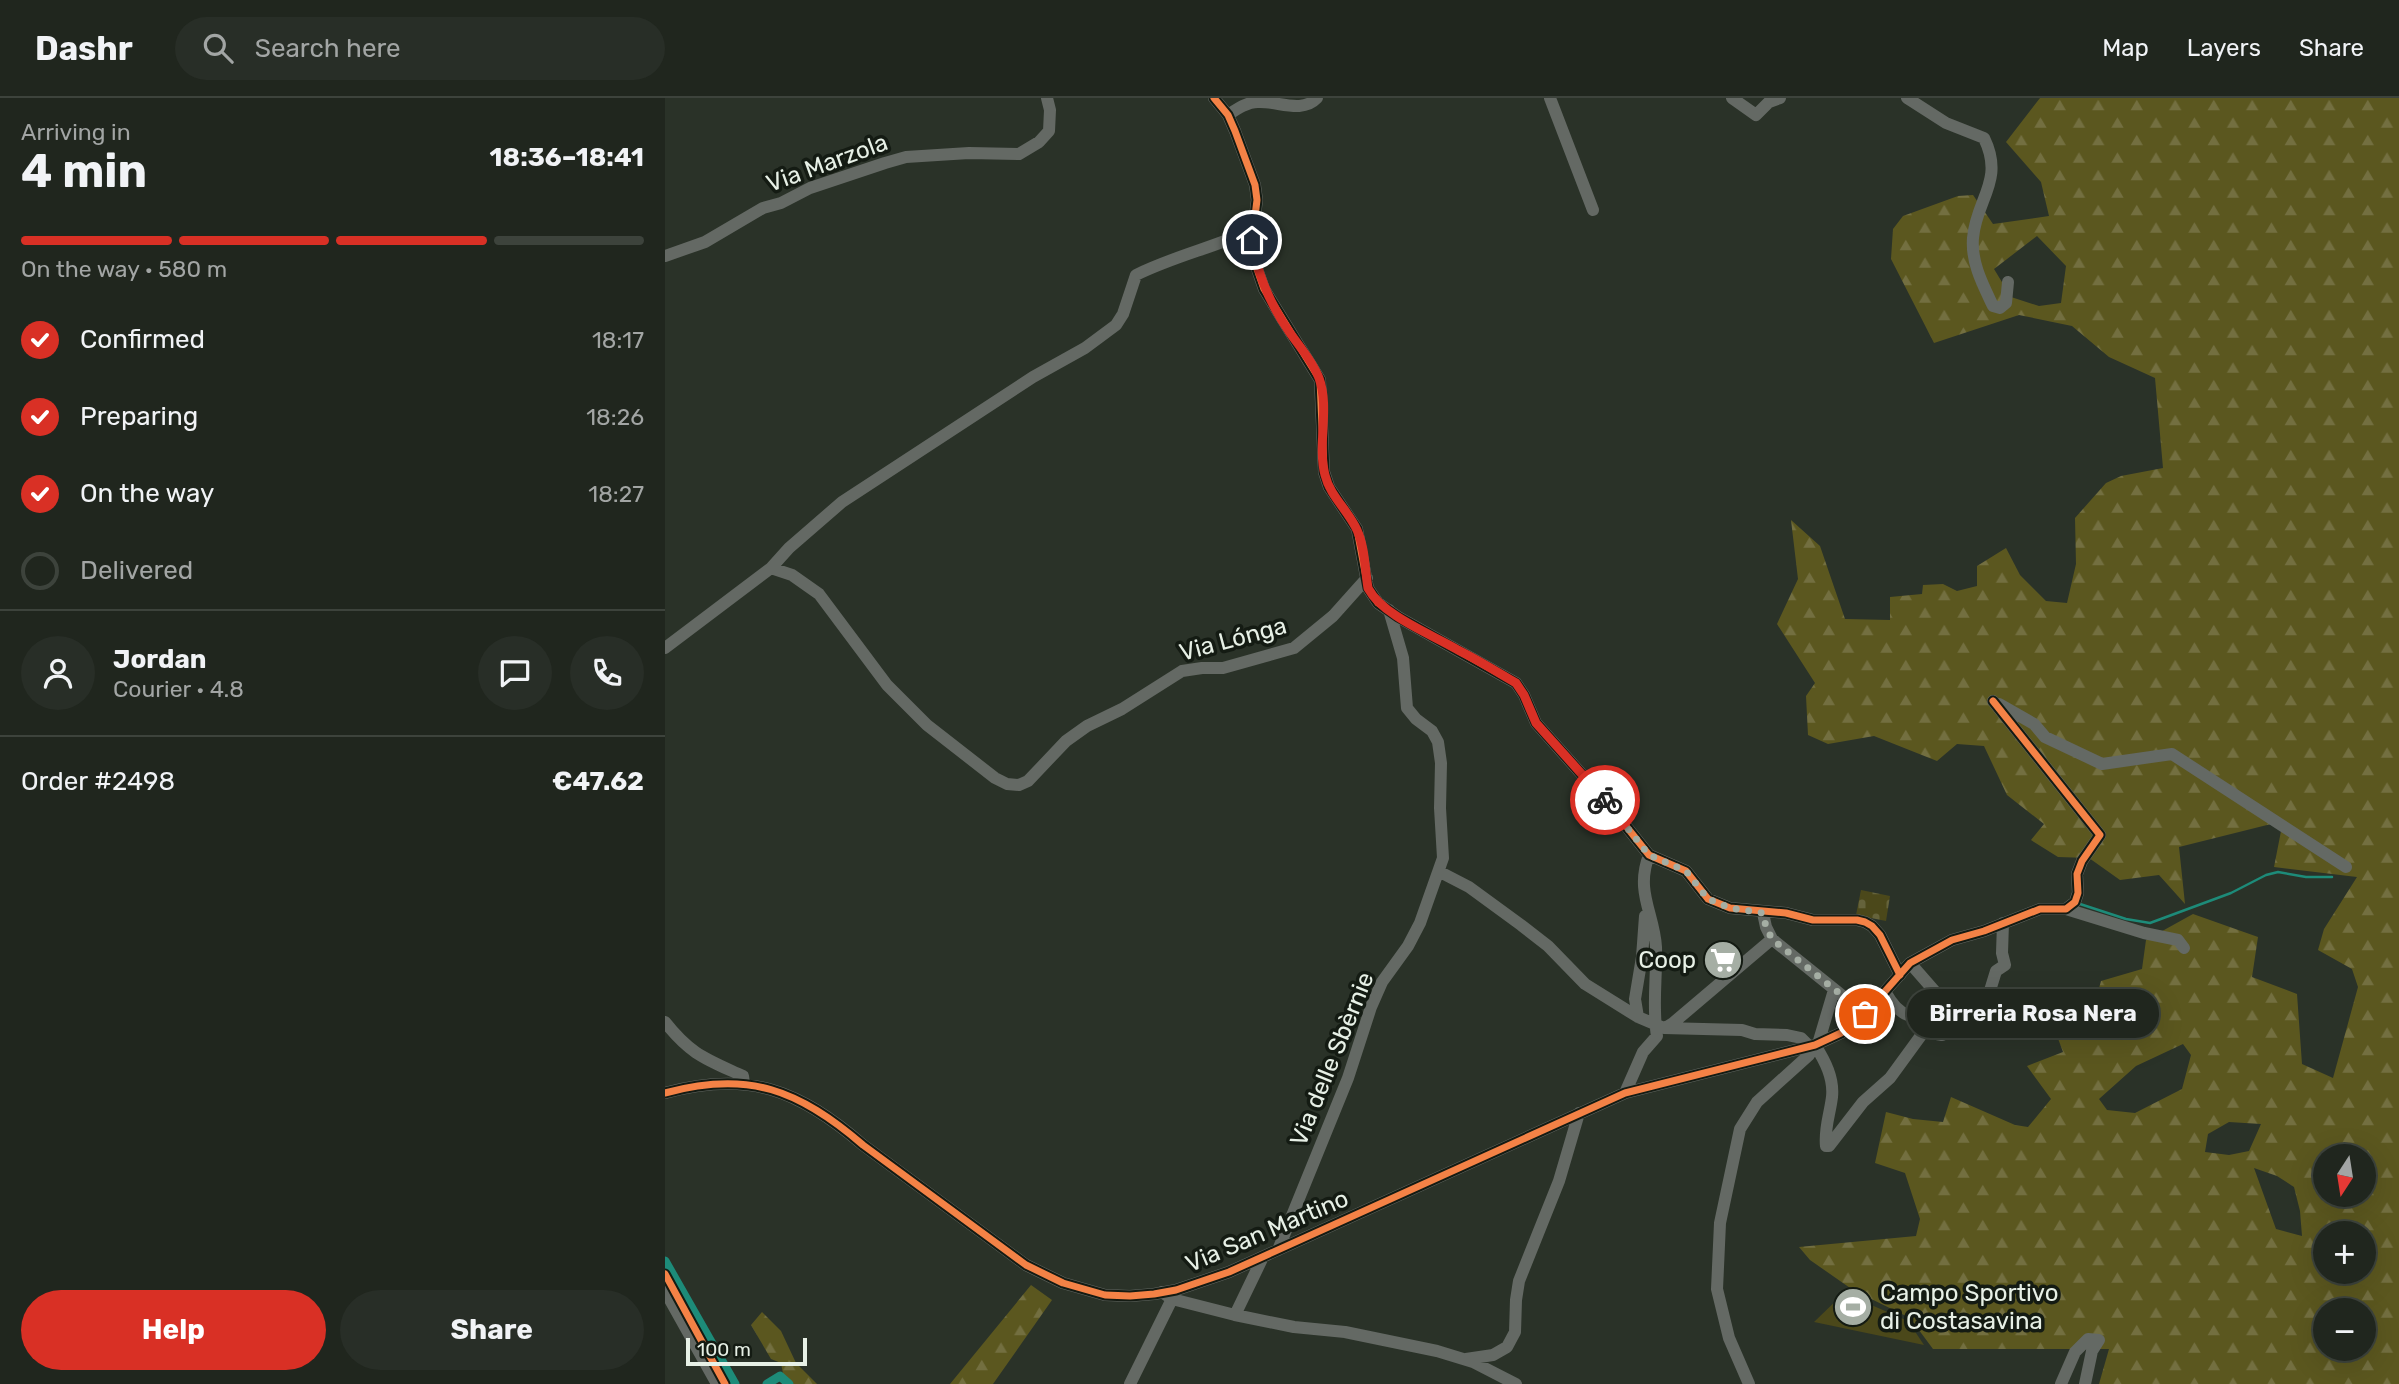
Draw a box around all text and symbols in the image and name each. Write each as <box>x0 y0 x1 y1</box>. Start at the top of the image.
search box <box>175 17 665 80</box>
text: Dashr <box>35 29 133 68</box>
icon: search <box>199 29 237 67</box>
text: Search here <box>255 33 401 64</box>
text: Map <box>2102 34 2149 62</box>
text: Layers <box>2187 34 2261 62</box>
text: Share <box>2299 34 2364 62</box>
text: Arriving in <box>21 118 131 146</box>
street label: Via Marzola <box>763 128 891 198</box>
text: 18:36–18:41 <box>490 142 644 173</box>
text: 4 min <box>21 144 147 199</box>
pin <box>1222 210 1282 270</box>
icon: home <box>1233 221 1271 259</box>
text: On the way · 580 m <box>21 255 227 283</box>
icon: check <box>21 321 59 359</box>
text: Confirmed <box>80 324 205 355</box>
text: 18:17 <box>592 326 644 354</box>
icon: check <box>21 398 59 436</box>
text: Preparing <box>80 401 198 432</box>
text: 18:26 <box>586 403 644 431</box>
icon: check <box>21 475 59 513</box>
text: On the way <box>80 478 214 509</box>
text: 18:27 <box>588 480 644 508</box>
text: Delivered <box>80 555 193 586</box>
street label: Via Lónga <box>1176 611 1290 667</box>
button: person <box>21 636 95 710</box>
button: chat <box>478 636 552 710</box>
button: phone <box>570 636 644 710</box>
text: Jordan <box>113 644 206 675</box>
text: Courier · 4.8 <box>113 675 244 703</box>
courier <box>1570 765 1640 835</box>
text: Order #2498 <box>21 766 175 797</box>
text: €47.62 <box>552 766 644 797</box>
icon: bike <box>1586 781 1624 819</box>
supermarket icon: Coop <box>1702 939 1744 981</box>
place label: Coop <box>1638 946 1696 974</box>
street label: Via delle Sbèrnie <box>1284 968 1380 1150</box>
pin <box>1835 984 1895 1044</box>
callout: Birreria Rosa Nera <box>1907 990 2159 1038</box>
icon: bag <box>1846 995 1884 1033</box>
text: Birreria Rosa Nera <box>1929 999 2137 1027</box>
north arrow <box>2313 1144 2377 1208</box>
map controls <box>2313 1144 2376 1361</box>
street label: Via San Martino <box>1181 1184 1353 1278</box>
button: + <box>2313 1221 2376 1284</box>
place label: Campo Sportivo di Costasavina <box>1880 1279 2058 1335</box>
sports icon: Campo Sportivo di Costasavina <box>1832 1286 1874 1328</box>
button: Help <box>21 1290 326 1370</box>
button: Share <box>340 1290 644 1370</box>
button: − <box>2313 1298 2376 1361</box>
scale bar <box>686 1335 807 1367</box>
text: 100 m <box>697 1338 751 1361</box>

